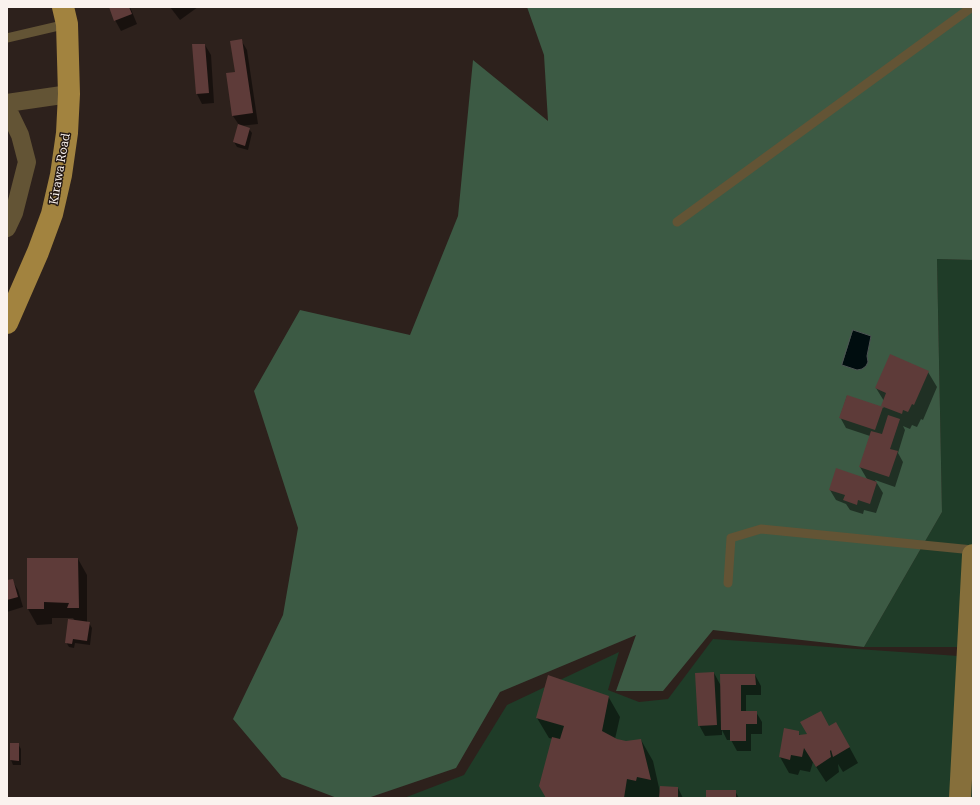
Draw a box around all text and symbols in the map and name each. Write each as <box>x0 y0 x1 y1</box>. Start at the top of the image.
street label: Kirawa Road <box>47 132 73 206</box>

